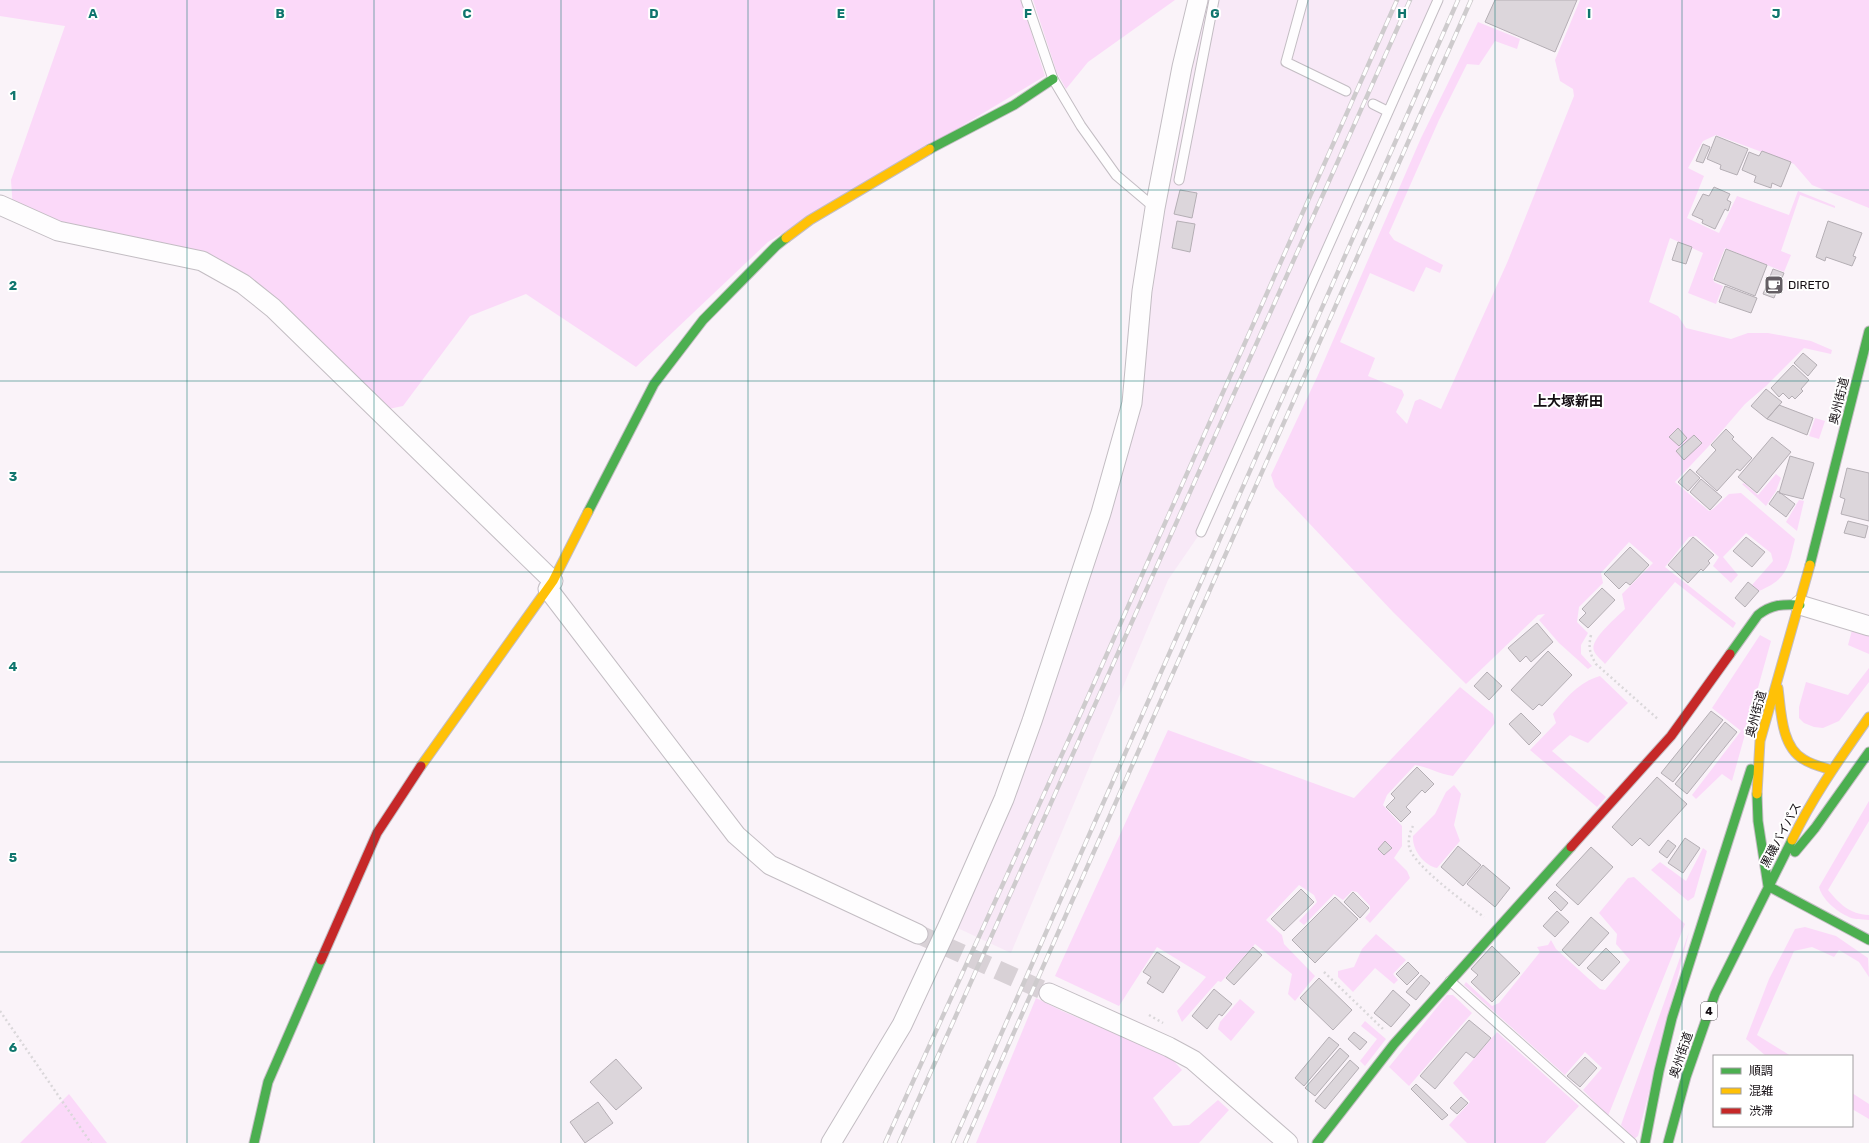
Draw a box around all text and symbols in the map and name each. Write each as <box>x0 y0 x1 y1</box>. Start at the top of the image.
text: A <box>88 6 98 21</box>
text: B <box>275 6 285 21</box>
text: C <box>462 6 472 21</box>
text: D <box>649 6 659 21</box>
text: E <box>837 6 845 21</box>
text: F <box>1024 6 1032 21</box>
text: G <box>1210 6 1220 21</box>
text: H <box>1397 6 1407 21</box>
text: I <box>1587 6 1591 21</box>
text: J <box>1772 6 1780 21</box>
text: 1 <box>10 88 16 103</box>
cafe icon: DIRETO <box>1763 274 1785 296</box>
text: 2 <box>9 278 17 293</box>
place label: DIRETO <box>1788 278 1830 292</box>
street label: 奥州街道 <box>1826 376 1852 426</box>
district label: 上大塚新田 <box>1533 393 1603 410</box>
text: 3 <box>9 469 18 484</box>
text: 4 <box>9 659 18 674</box>
street label: 奥州街道 <box>1743 689 1769 739</box>
street label: 黒磯バイパス <box>1758 800 1804 870</box>
text: 5 <box>9 850 17 865</box>
road number: 4 <box>1701 1002 1717 1020</box>
street label: 奥州街道 <box>1667 1030 1695 1080</box>
text: 6 <box>9 1040 18 1055</box>
legend <box>1713 1055 1853 1127</box>
text: 順調 <box>1749 1064 1773 1078</box>
text: 混雑 <box>1749 1084 1773 1098</box>
text: 渋滞 <box>1749 1104 1773 1118</box>

